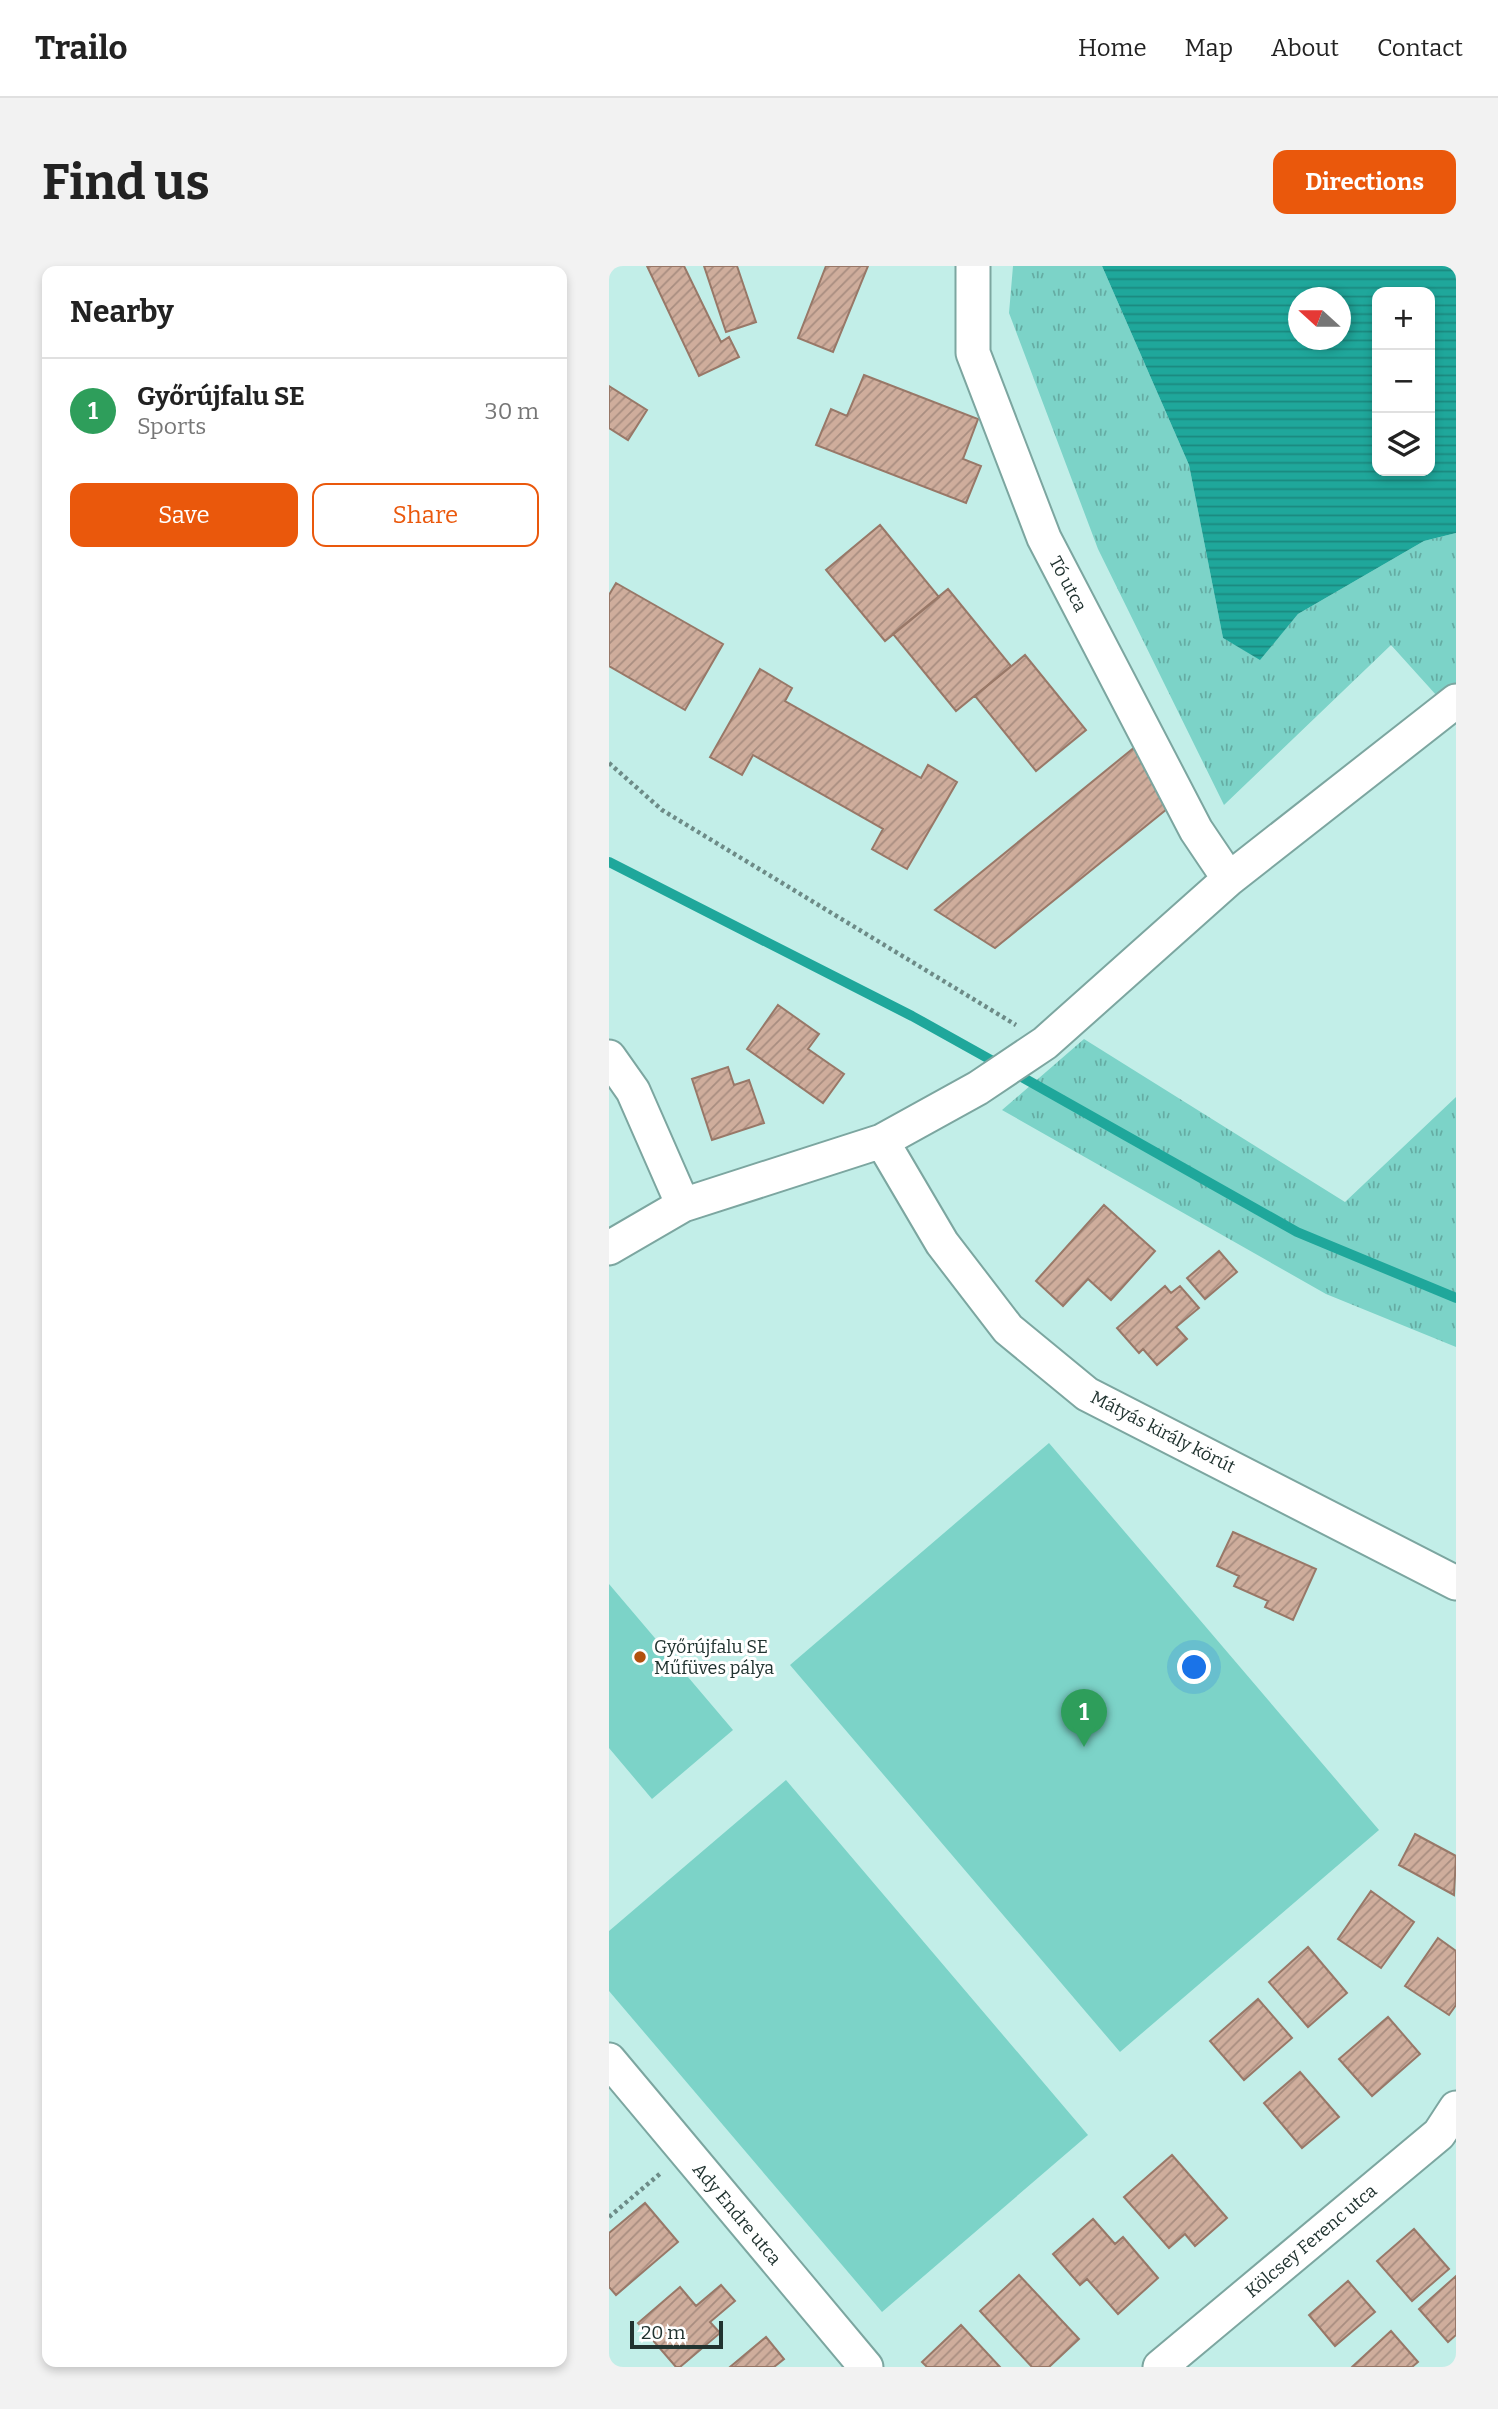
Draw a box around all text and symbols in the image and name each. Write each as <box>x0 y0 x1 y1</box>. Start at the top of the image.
text: Trailo <box>35 28 128 68</box>
text: Home <box>1078 34 1147 62</box>
text: Map <box>1185 34 1233 62</box>
text: About <box>1271 34 1339 62</box>
text: Contact <box>1377 34 1463 62</box>
button: Directions <box>1273 150 1456 214</box>
text: Find us <box>42 153 210 212</box>
north arrow <box>1288 287 1351 350</box>
map controls <box>1372 287 1435 476</box>
button: + <box>1372 287 1435 350</box>
text: Nearby <box>70 294 174 330</box>
button: − <box>1372 350 1435 413</box>
text: Győrújfalu SE <box>137 381 305 412</box>
text: 1 <box>88 397 98 425</box>
text: 30 m <box>485 397 539 425</box>
text: Sports <box>137 412 206 440</box>
button: layers <box>1372 413 1435 476</box>
button: Save <box>70 483 298 547</box>
button: Share <box>312 483 539 547</box>
street label: Tó utca <box>1044 552 1092 616</box>
street label: Mátyás király körút <box>1087 1386 1239 1478</box>
place label: Győrújfalu SE Műfüves pálya <box>654 1636 774 1679</box>
marker: Győrújfalu SE Műfüves pálya <box>632 1649 648 1665</box>
your location <box>1177 1650 1211 1684</box>
pin: 1 <box>1061 1689 1107 1747</box>
street label: Ady Endre utca <box>688 2159 786 2270</box>
street label: Kölcsey Ferenc utca <box>1241 2179 1381 2302</box>
scale bar <box>630 2318 723 2350</box>
text: 20 m <box>641 2321 685 2344</box>

